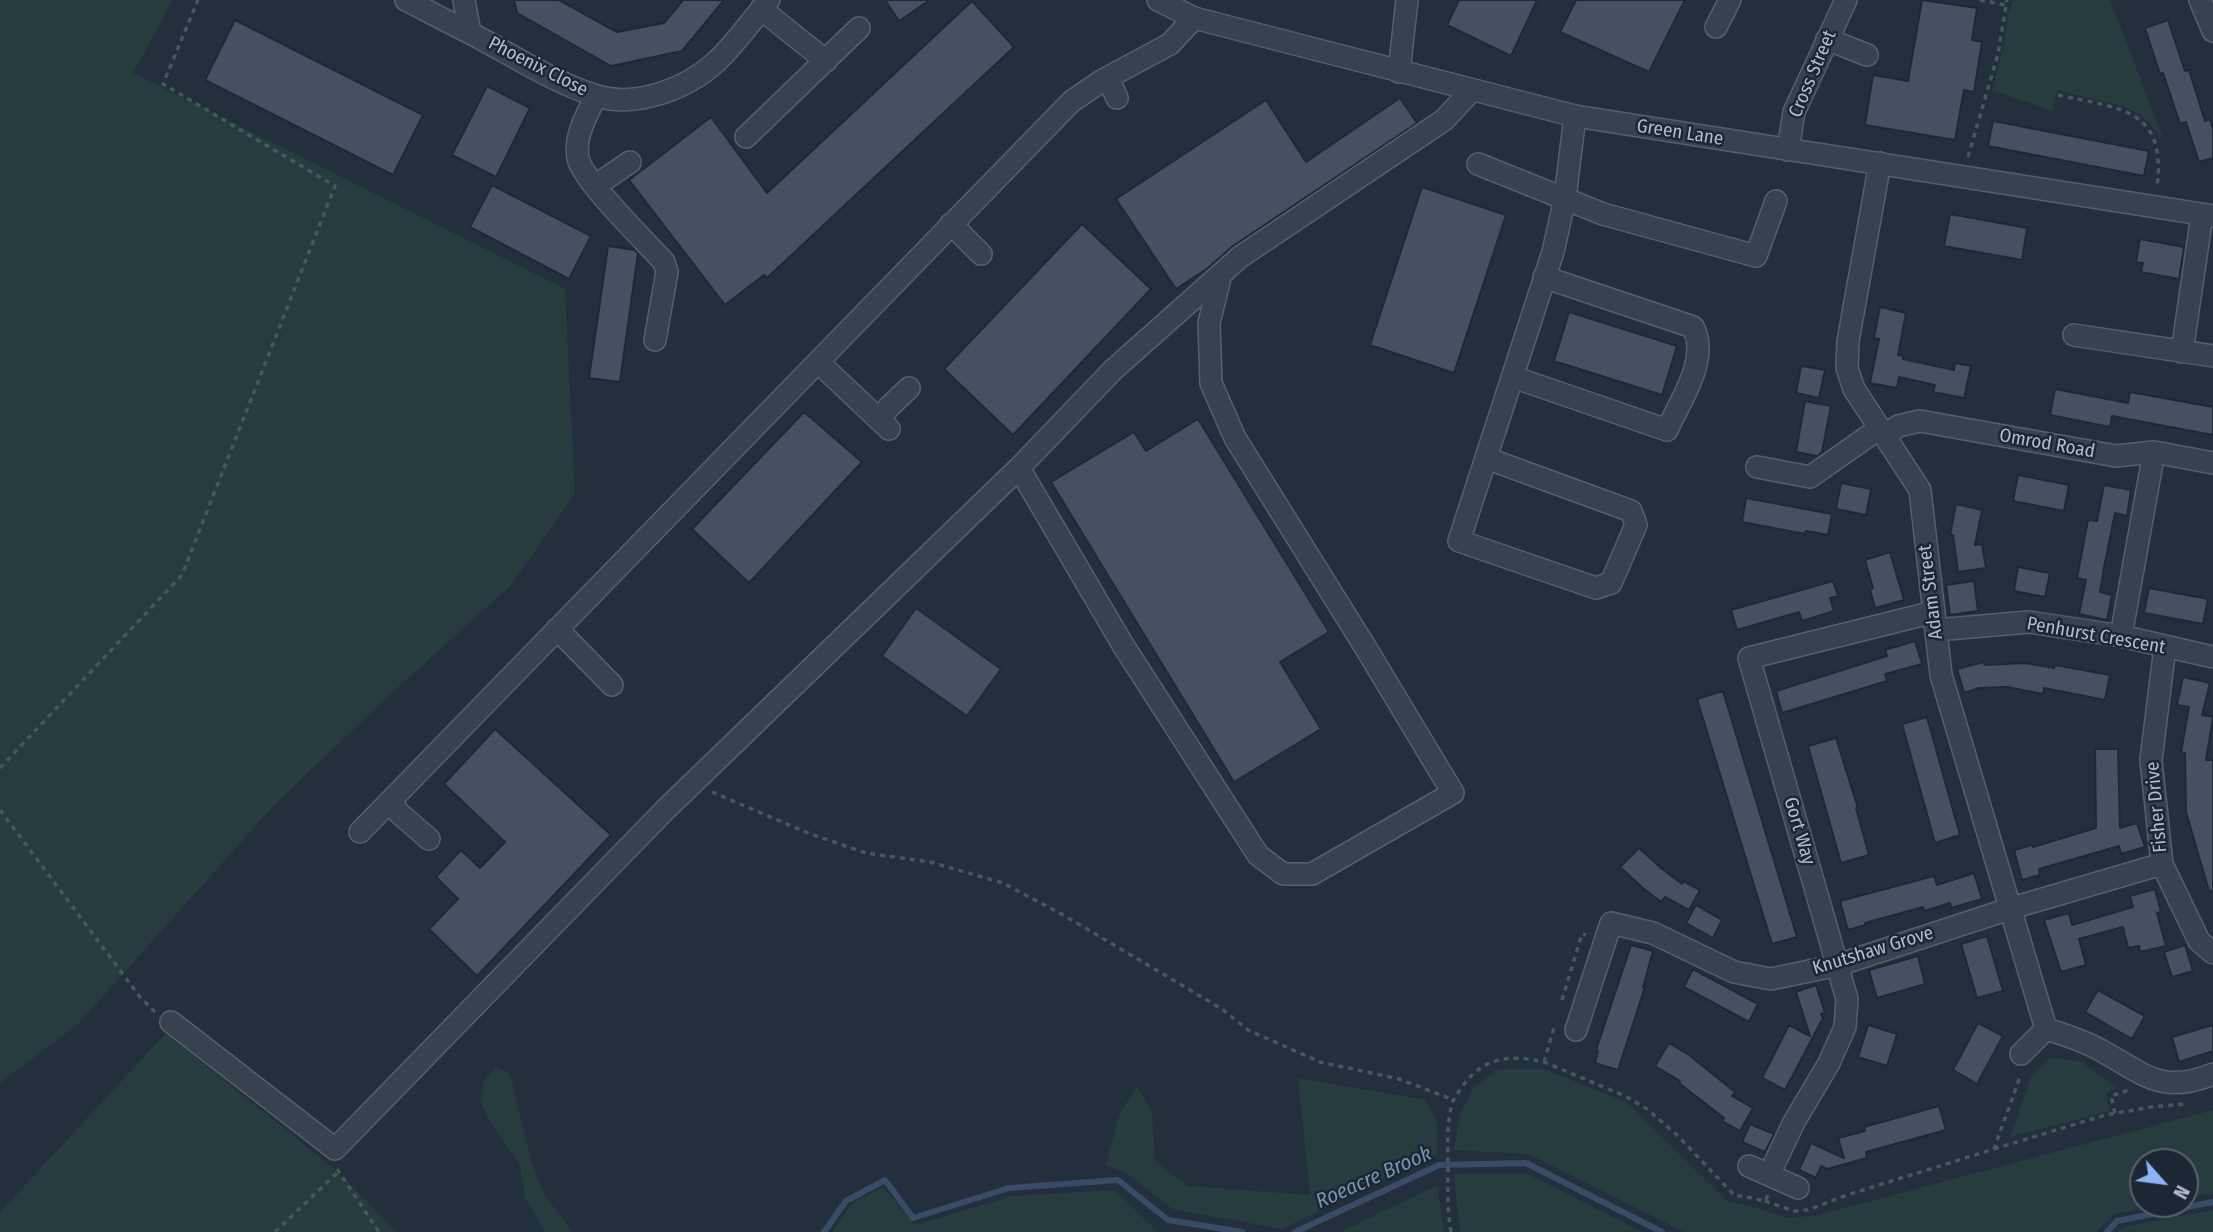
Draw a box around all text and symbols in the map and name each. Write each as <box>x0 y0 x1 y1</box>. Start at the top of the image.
street label: Cross Street <box>1784 27 1842 121</box>
street label: Phoenix Close <box>485 32 591 102</box>
street label: Green Lane <box>1635 115 1725 151</box>
street label: Omrod Road <box>1997 424 2097 464</box>
street label: Adam Street <box>1914 543 1948 641</box>
street label: Penhurst Crescent <box>2025 613 2167 659</box>
street label: Fisher Drive <box>2142 761 2172 853</box>
street label: Gort Way <box>1778 795 1820 867</box>
street label: Knutshaw Grove <box>1810 922 1936 980</box>
water label: Roeacre Brook <box>1312 1141 1436 1215</box>
north arrow <box>2129 1148 2199 1218</box>
text: N <box>2168 1182 2194 1203</box>

